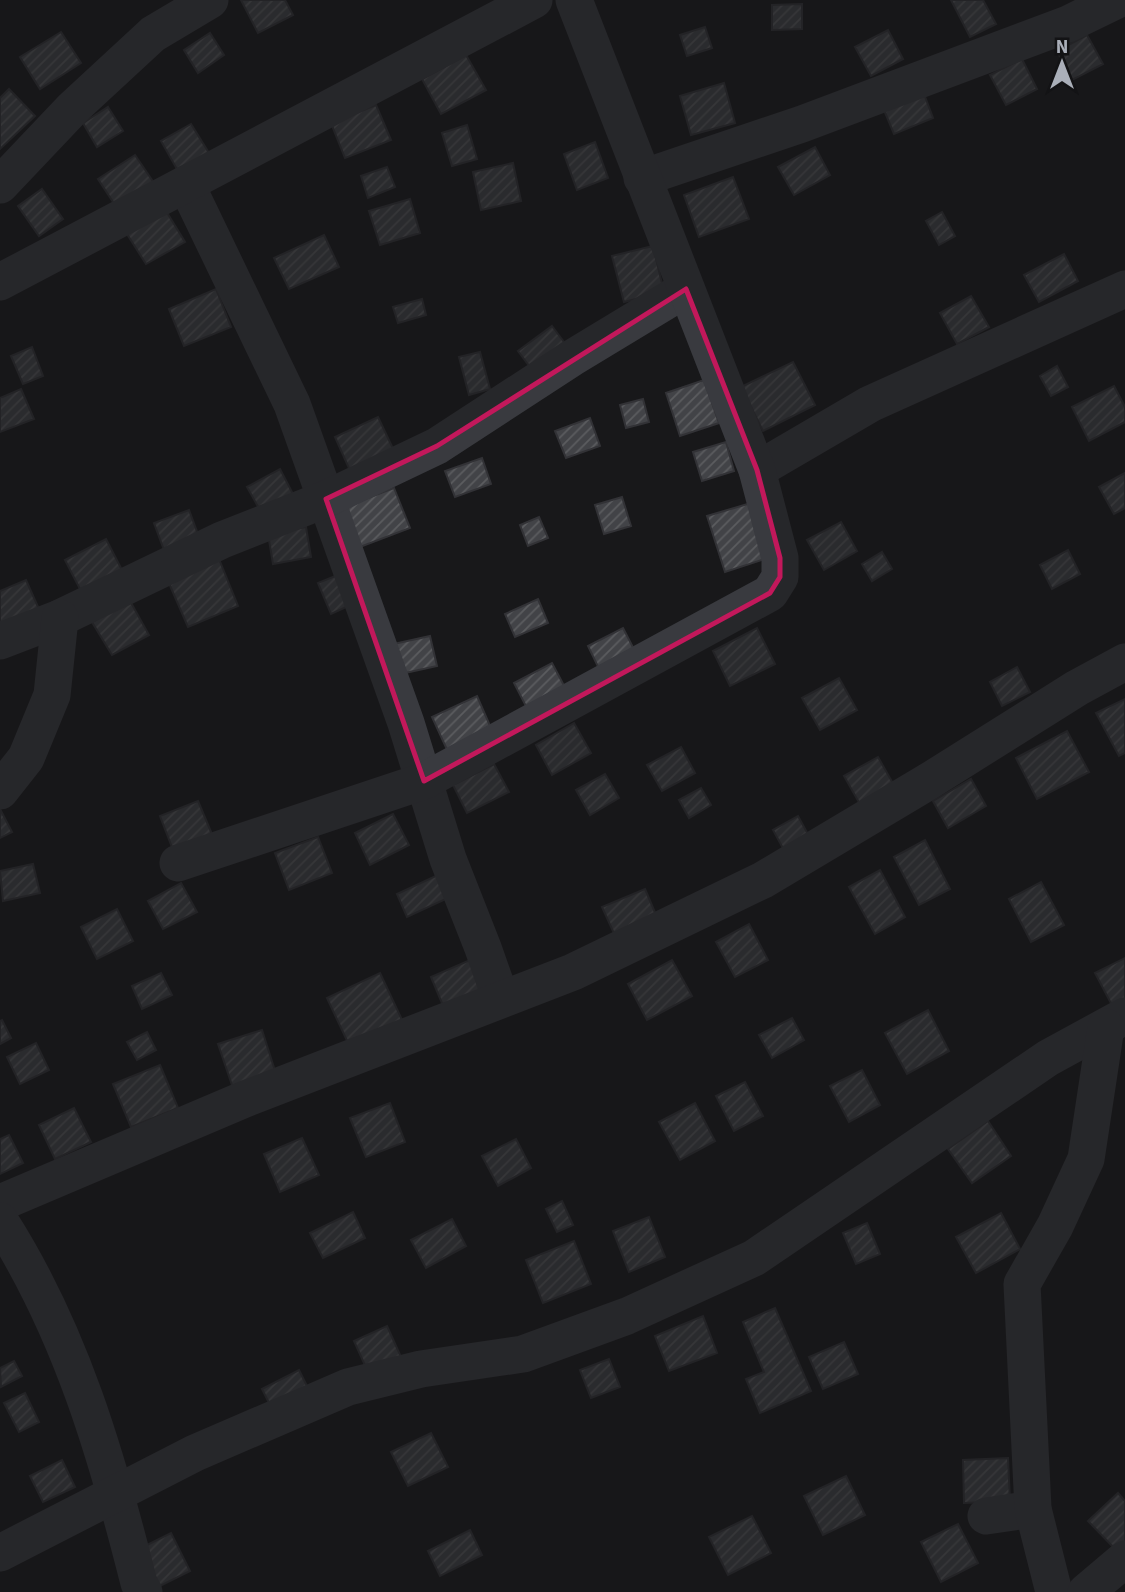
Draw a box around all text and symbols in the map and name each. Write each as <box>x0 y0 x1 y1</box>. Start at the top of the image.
north arrow <box>1027 28 1097 98</box>
text: N <box>1056 34 1068 61</box>

